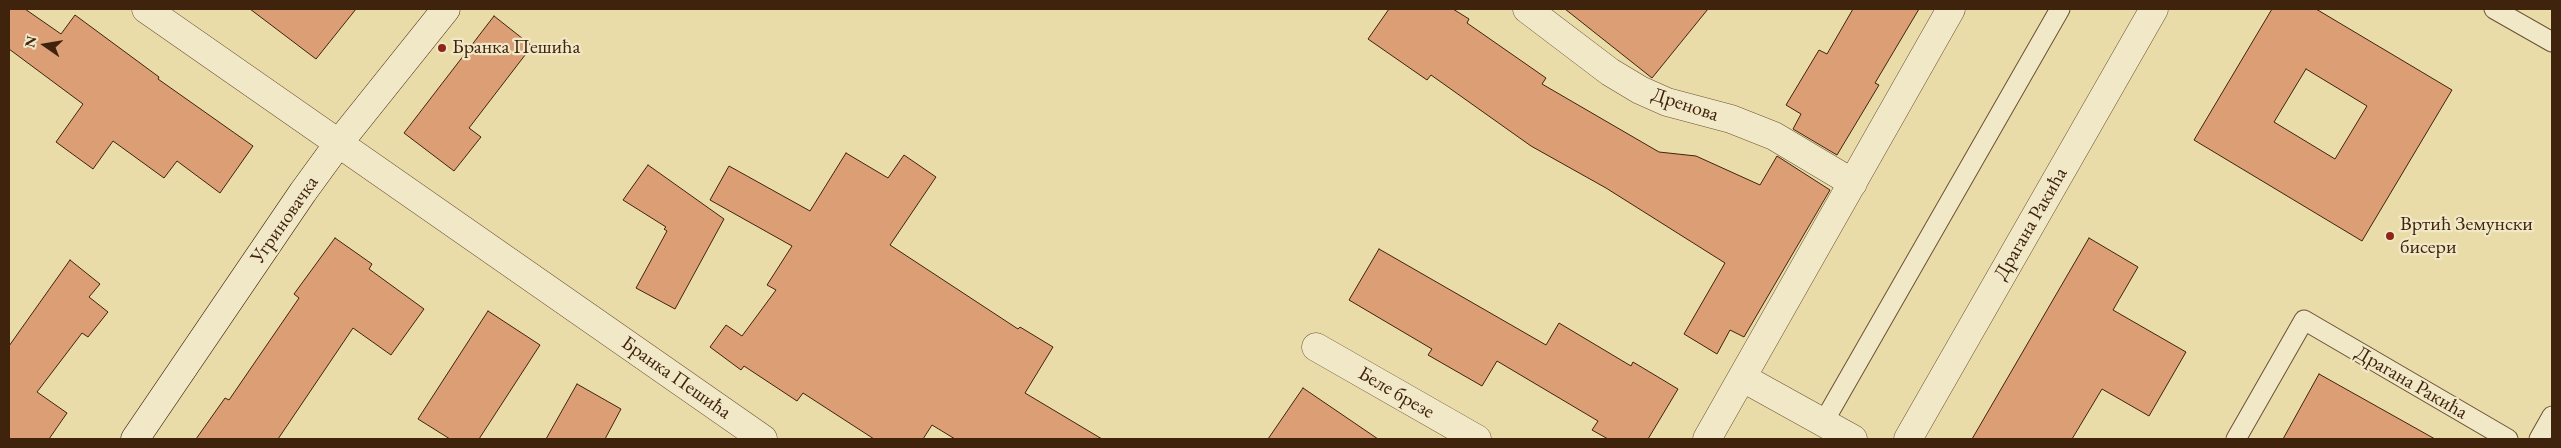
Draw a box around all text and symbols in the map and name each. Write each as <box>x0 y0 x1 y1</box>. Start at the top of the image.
north arrow <box>20 20 70 70</box>
text: N <box>20 34 40 49</box>
place label: Бранка Пешића <box>452 36 580 60</box>
marker: Бранка Пешића <box>436 42 448 54</box>
street label: Дренова <box>1648 83 1722 127</box>
street label: Драгана Ракића <box>1989 163 2073 285</box>
street label: Угриновачка <box>246 172 324 268</box>
place label: Вртић Земунски бисери <box>2400 213 2533 260</box>
marker: Вртић Земунски бисери <box>2384 230 2396 242</box>
street label: Бранка Пешића <box>616 331 736 425</box>
street label: Драгана Ракића <box>2350 341 2472 425</box>
street label: Беле брезе <box>1354 362 1438 424</box>

